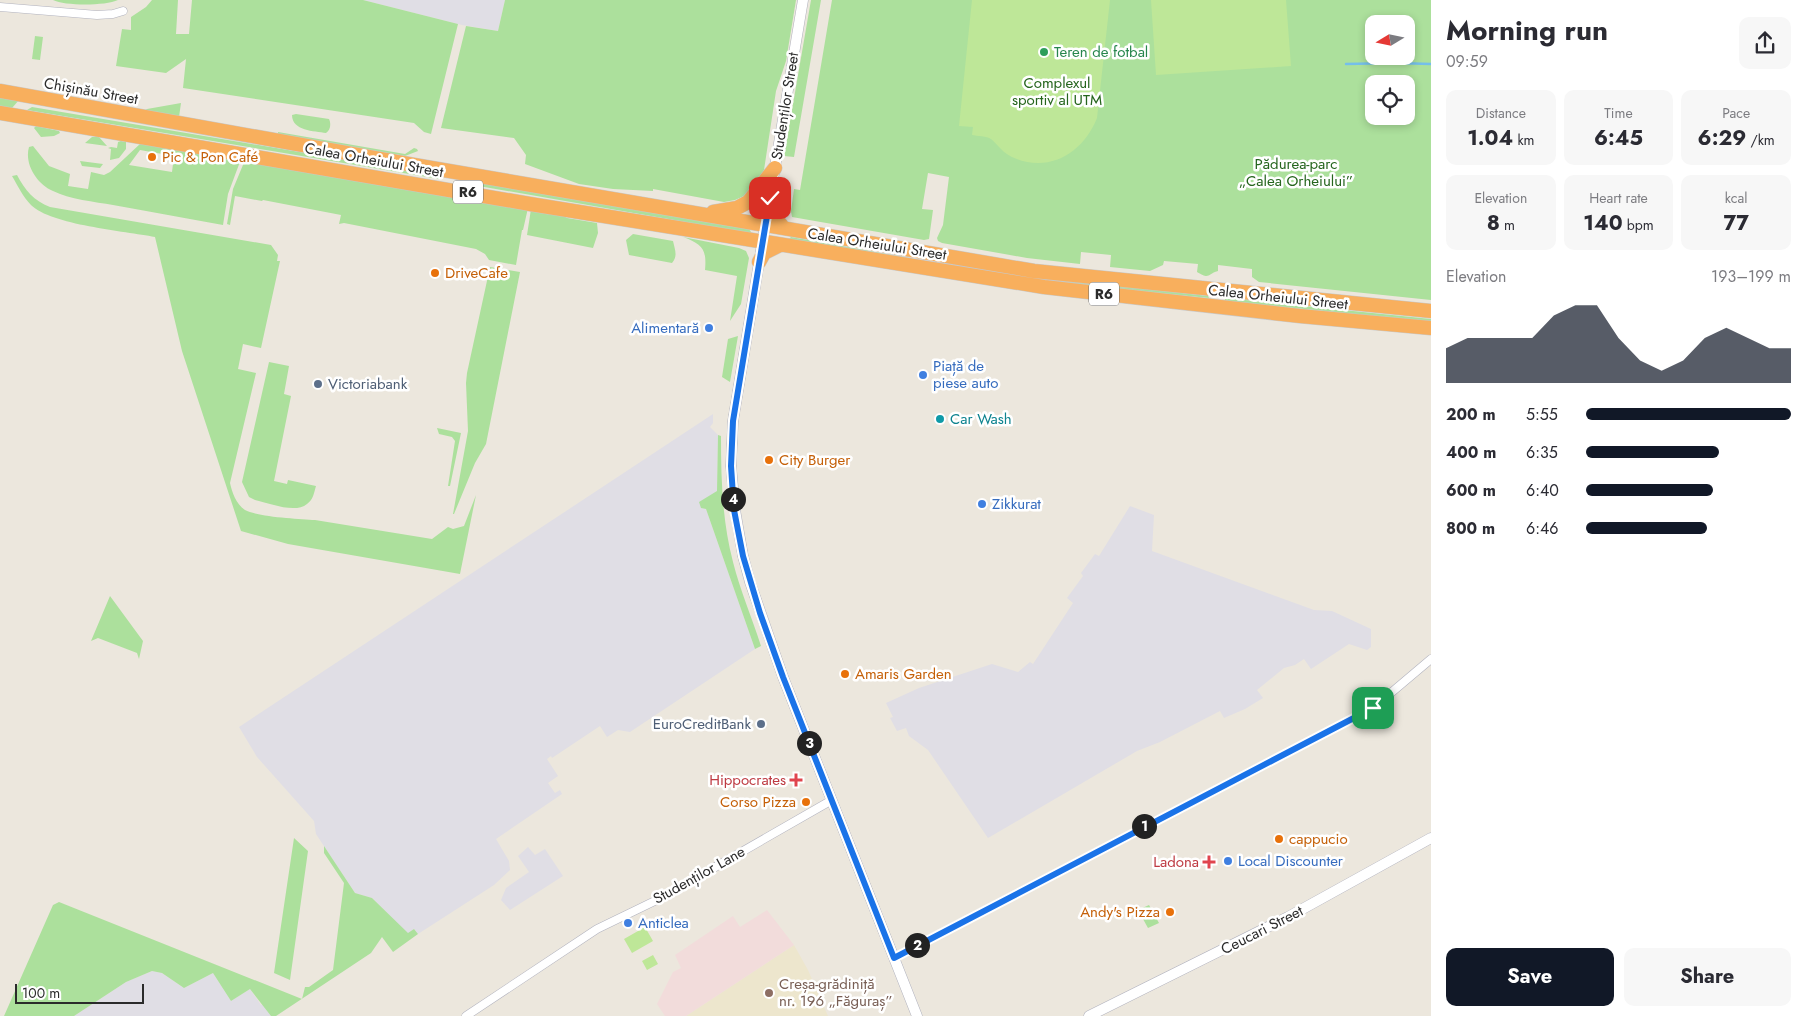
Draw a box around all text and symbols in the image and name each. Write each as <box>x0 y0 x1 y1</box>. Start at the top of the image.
text: Morning run <box>1446 10 1608 51</box>
north arrow <box>1365 15 1415 65</box>
map controls <box>1365 15 1415 125</box>
button: share <box>1739 17 1791 69</box>
place label: Teren de fotbal <box>1054 41 1148 63</box>
marker: Teren de fotbal <box>1038 46 1050 58</box>
street label: Studenților Street <box>766 50 804 161</box>
text: 09:59 <box>1446 50 1488 73</box>
street label: Chișinău Street <box>42 72 140 110</box>
park label: Complexul sportiv al UTM <box>1012 72 1102 111</box>
button: locate <box>1365 75 1415 125</box>
text: Distance <box>1476 103 1526 123</box>
text: Time <box>1604 103 1633 123</box>
text: Pace <box>1722 103 1750 123</box>
text: 1.04 <box>1467 123 1513 153</box>
text: 6:45 <box>1594 123 1643 153</box>
text: 6:29 <box>1698 123 1746 153</box>
text: km <box>1513 130 1534 150</box>
text: /km <box>1746 130 1775 150</box>
street label: Calea Orheiului Street <box>303 137 445 183</box>
place label: Pic & Pon Café <box>162 146 259 168</box>
marker: Pic & Pon Café <box>146 151 158 163</box>
park label: Pădurea-parc „Calea Orheiului” <box>1239 153 1353 192</box>
pin <box>749 177 791 219</box>
road number: R6 <box>453 180 483 203</box>
icon: check <box>756 184 784 212</box>
text: Elevation <box>1474 188 1527 208</box>
text: Heart rate <box>1589 188 1648 208</box>
text: kcal <box>1725 188 1747 208</box>
text: 8 <box>1487 208 1500 238</box>
text: 140 <box>1583 208 1623 238</box>
text: 77 <box>1723 208 1749 238</box>
text: m <box>1500 215 1515 235</box>
text: bpm <box>1623 215 1654 235</box>
street label: Calea Orheiului Street <box>806 222 948 266</box>
place label: DriveCafe <box>445 262 508 284</box>
text: Elevation <box>1446 265 1506 288</box>
text: 193–199 m <box>1711 265 1791 288</box>
marker: DriveCafe <box>429 267 441 279</box>
street label: Calea Orheiului Street <box>1207 279 1349 315</box>
road number: R6 <box>1089 282 1119 306</box>
place label: Alimentară <box>631 317 699 339</box>
marker: Alimentară <box>703 322 715 334</box>
place label: Piață de piese auto <box>933 355 998 394</box>
marker: Piață de piese auto <box>917 369 929 381</box>
place label: Victoriabank <box>328 373 408 395</box>
marker: Victoriabank <box>312 378 324 390</box>
text: 200 m <box>1446 403 1496 426</box>
text: 5:55 <box>1526 403 1558 426</box>
place label: Car Wash <box>950 408 1012 430</box>
marker: Car Wash <box>934 413 946 425</box>
text: 400 m <box>1446 441 1496 464</box>
text: 6:35 <box>1526 441 1558 464</box>
place label: City Burger <box>779 449 851 471</box>
marker: City Burger <box>763 454 775 466</box>
text: 600 m <box>1446 479 1496 502</box>
text: 6:40 <box>1526 479 1559 502</box>
pin: 4 <box>720 486 746 512</box>
text: 4 <box>729 489 738 509</box>
place label: Zikkurat <box>992 493 1041 515</box>
marker: Zikkurat <box>976 498 988 510</box>
text: 800 m <box>1446 517 1495 540</box>
text: 6:46 <box>1526 517 1559 540</box>
place label: Amaris Garden <box>855 663 952 685</box>
marker: Amaris Garden <box>839 668 851 680</box>
pin <box>1352 687 1394 729</box>
icon: arrive <box>1359 694 1387 722</box>
place label: EuroCreditBank <box>653 713 751 735</box>
marker: EuroCreditBank <box>755 718 767 730</box>
pin: 3 <box>796 730 822 756</box>
text: 3 <box>805 733 814 753</box>
place label: Hippocrates <box>709 769 786 791</box>
marker: Hippocrates <box>790 774 802 786</box>
place label: Corso Pizza <box>720 791 796 813</box>
marker: Corso Pizza <box>800 796 812 808</box>
pin: 1 <box>1132 814 1156 838</box>
text: 1 <box>1141 816 1148 836</box>
place label: cappucio <box>1289 828 1348 850</box>
marker: cappucio <box>1273 833 1285 845</box>
street label: Studenților Lane <box>649 840 749 909</box>
place label: Local Discounter <box>1238 850 1344 872</box>
place label: Ladona <box>1153 851 1199 873</box>
marker: Local Discounter <box>1222 855 1234 867</box>
marker: Ladona <box>1203 856 1215 868</box>
street label: Ceucari Street <box>1217 900 1307 960</box>
place label: Andy's Pizza <box>1080 901 1160 923</box>
marker: Andy's Pizza <box>1164 906 1176 918</box>
place label: Anticlea <box>638 912 689 934</box>
marker: Anticlea <box>622 917 634 929</box>
pin: 2 <box>904 932 930 958</box>
text: 2 <box>913 935 922 955</box>
button: Save <box>1446 948 1614 1006</box>
button: Share <box>1624 948 1791 1006</box>
place label: Creșa-grădiniță nr. 196 „Făguraș” <box>779 973 893 1012</box>
scale bar <box>15 981 144 1004</box>
text: 100 m <box>22 983 60 1003</box>
marker: Creșa-grădiniță nr. 196 „Făguraș” <box>763 987 775 999</box>

